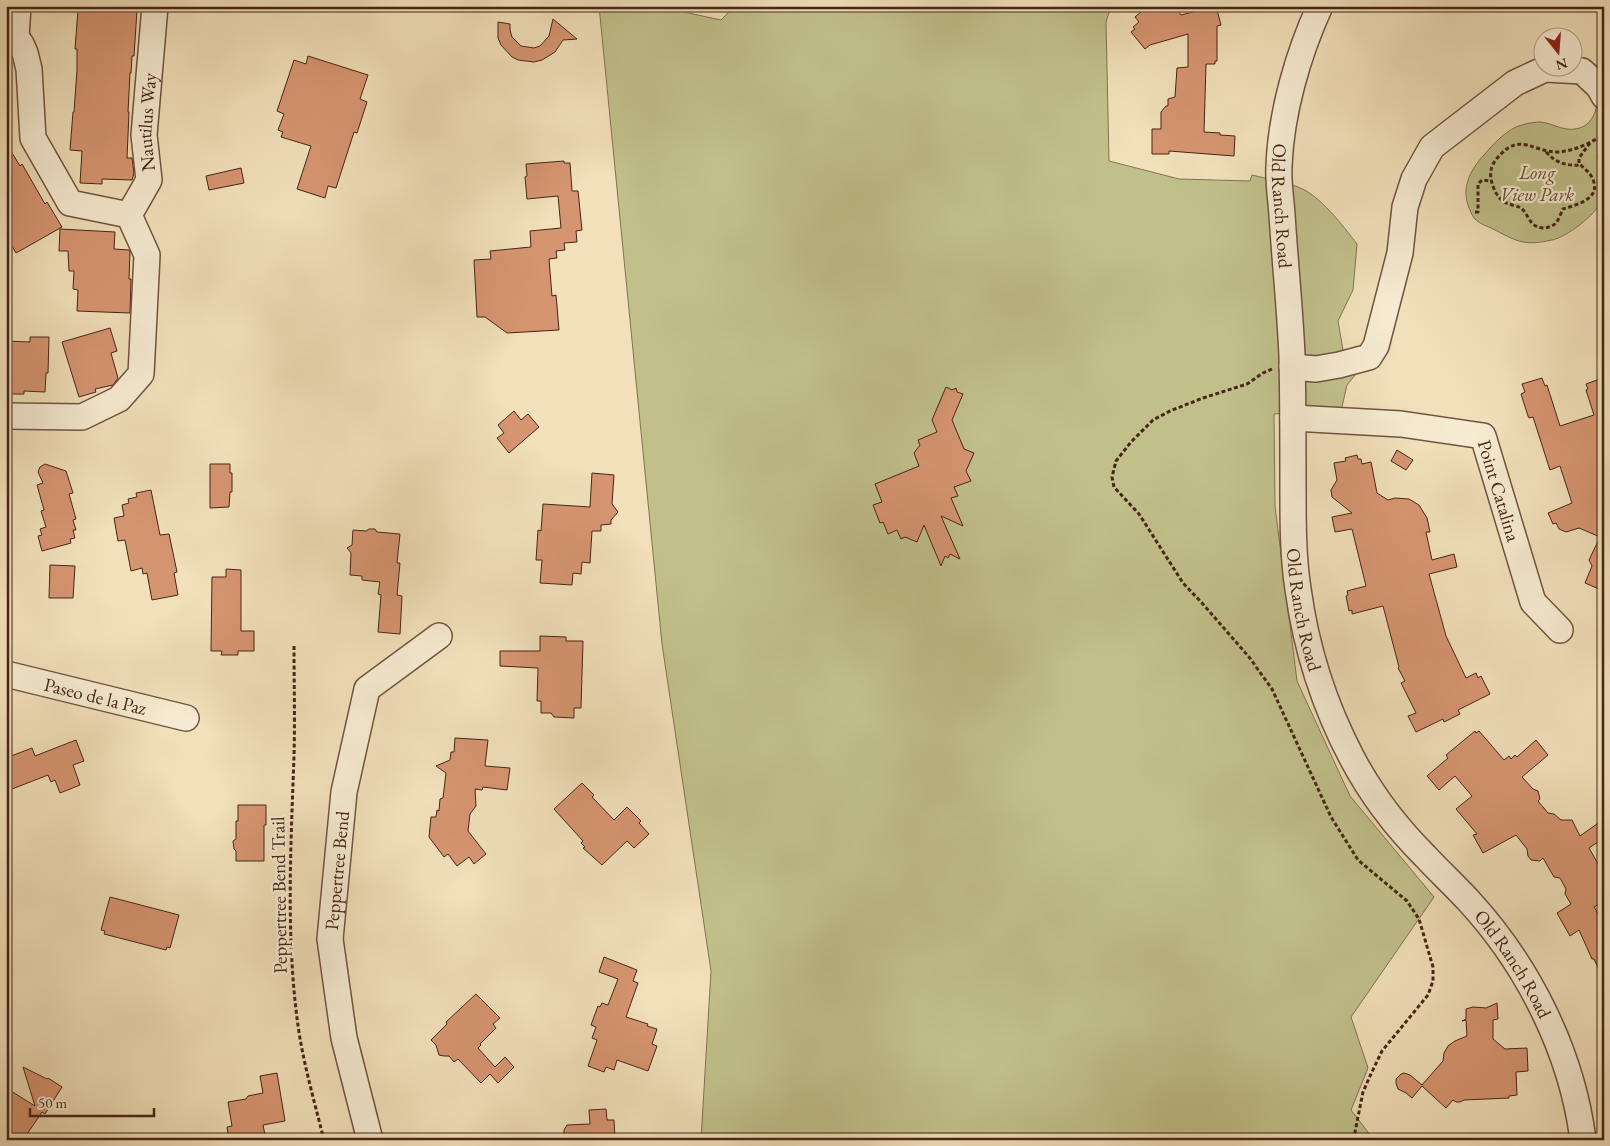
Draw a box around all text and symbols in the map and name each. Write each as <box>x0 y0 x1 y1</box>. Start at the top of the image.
north arrow <box>1532 28 1582 78</box>
text: N <box>1553 54 1570 75</box>
street label: Nautilus Way <box>131 71 162 173</box>
street label: Old Ranch Road <box>1266 142 1298 269</box>
park label: Long View Park <box>1500 160 1575 207</box>
street label: Point Catalina <box>1472 437 1527 545</box>
street label: Old Ranch Road <box>1281 547 1328 674</box>
street label: Paseo de la Paz <box>42 671 150 721</box>
street label: Peppertree Bend <box>318 809 355 931</box>
street label: Peppertree Bend Trail <box>265 816 293 974</box>
street label: Old Ranch Road <box>1469 904 1558 1022</box>
scale bar <box>30 1086 154 1118</box>
text: 50 m <box>38 1093 67 1112</box>

